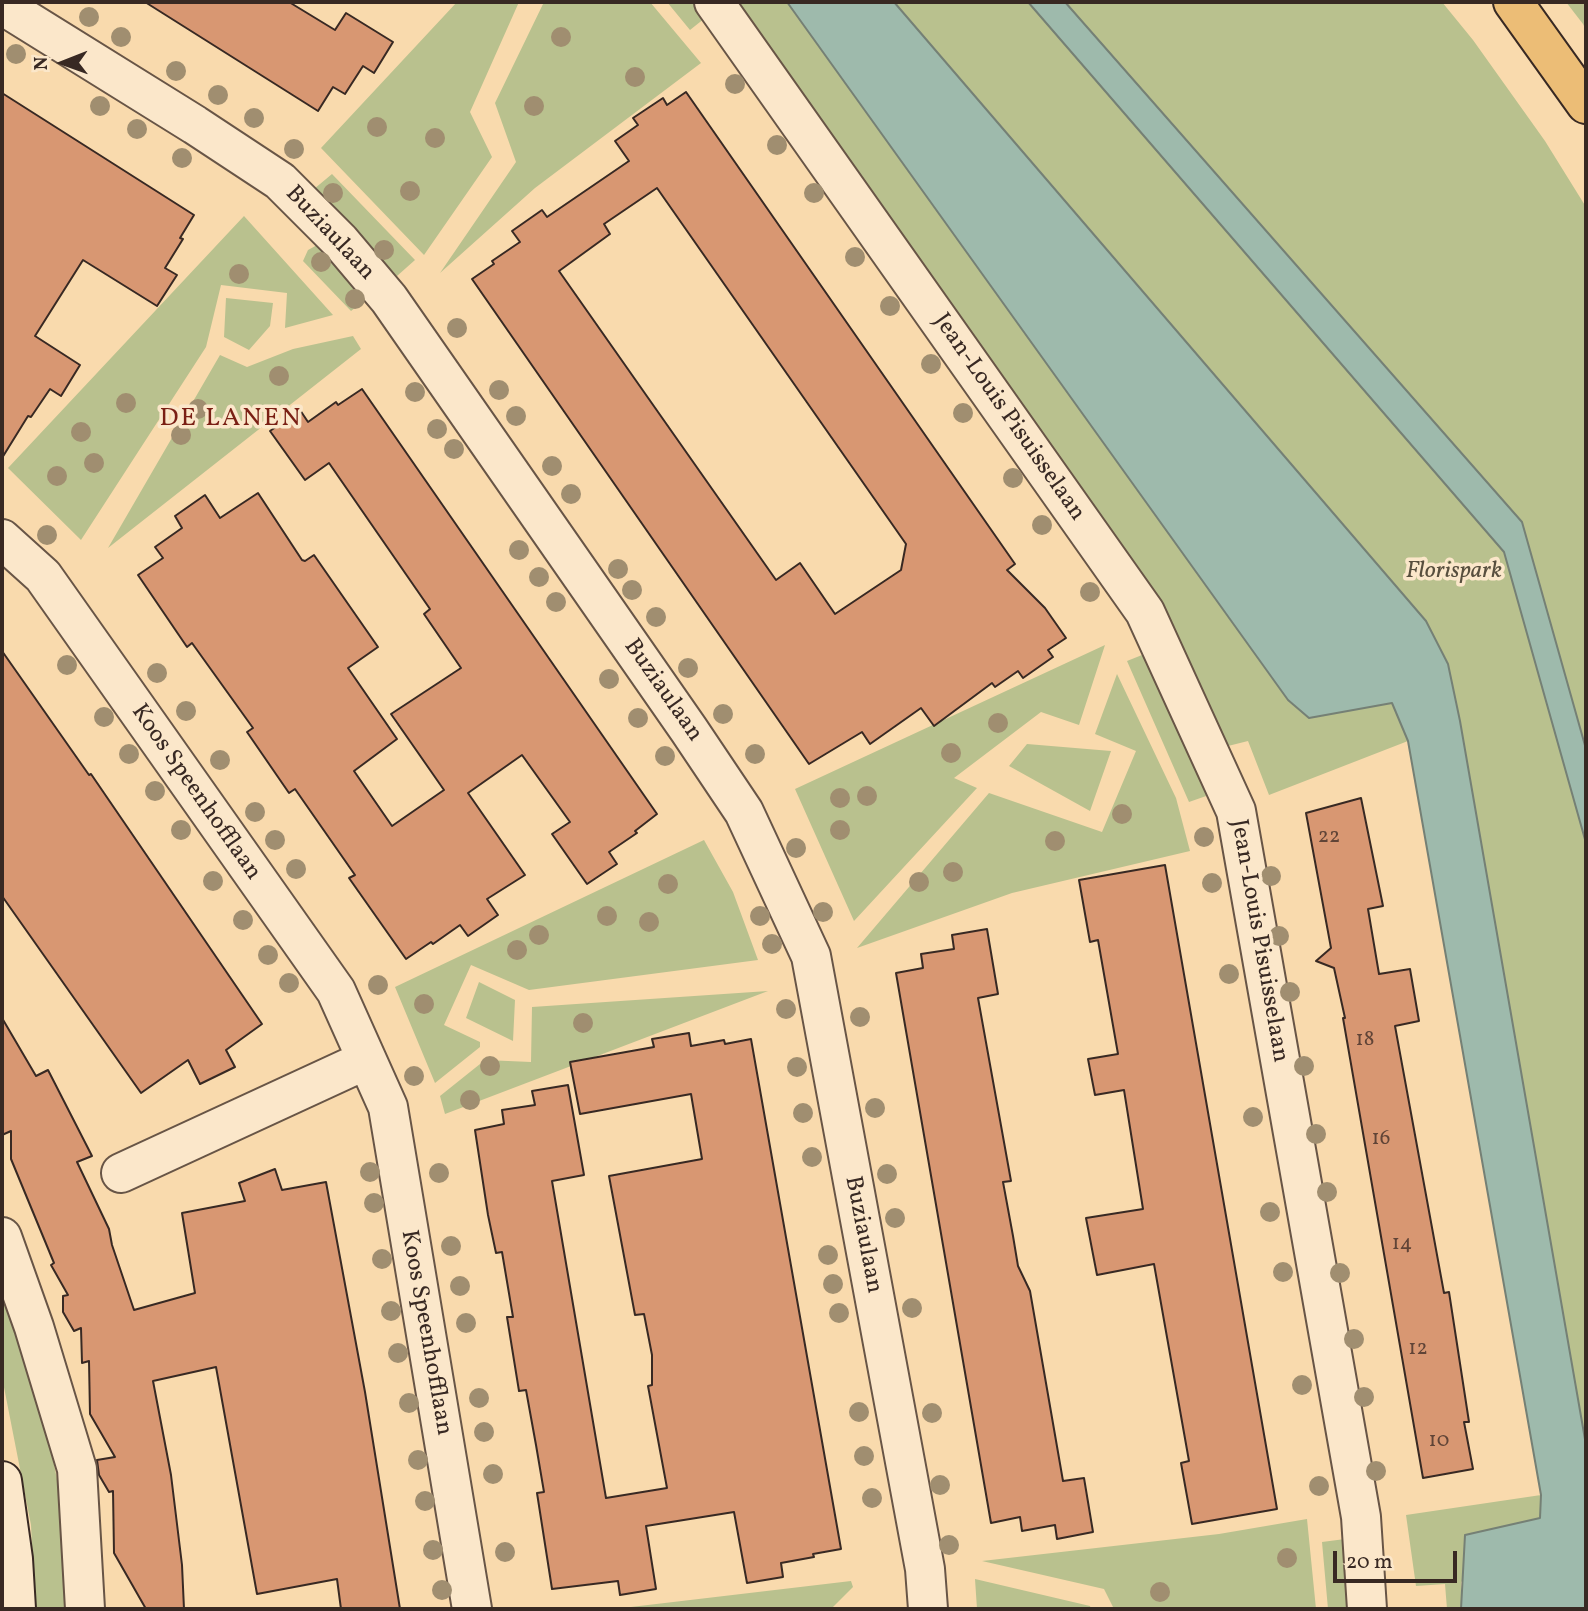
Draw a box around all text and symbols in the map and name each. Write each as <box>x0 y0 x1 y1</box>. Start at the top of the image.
north arrow <box>28 28 98 98</box>
text: N <box>29 56 55 70</box>
street label: Buziaulaan <box>278 181 380 287</box>
street label: Jean-Louis Pisuisselaan <box>926 309 1090 527</box>
district label: DE LANEN <box>161 404 301 436</box>
park label: Florispark <box>1406 559 1502 587</box>
street label: Buziaulaan <box>616 634 708 748</box>
street label: Koos Speenhofflaan <box>124 700 266 886</box>
street label: Jean-Louis Pisuisselaan <box>1222 817 1294 1065</box>
house number: 22 <box>1318 825 1340 851</box>
house number: 18 <box>1356 1028 1374 1054</box>
house number: 16 <box>1372 1127 1390 1153</box>
street label: Buziaulaan <box>837 1174 887 1296</box>
street label: Koos Speenhofflaan <box>393 1228 457 1438</box>
house number: 14 <box>1392 1232 1412 1258</box>
house number: 12 <box>1408 1337 1428 1363</box>
house number: 10 <box>1429 1429 1449 1455</box>
scale bar <box>1336 1538 1460 1582</box>
text: 20 m <box>1346 1548 1392 1577</box>

